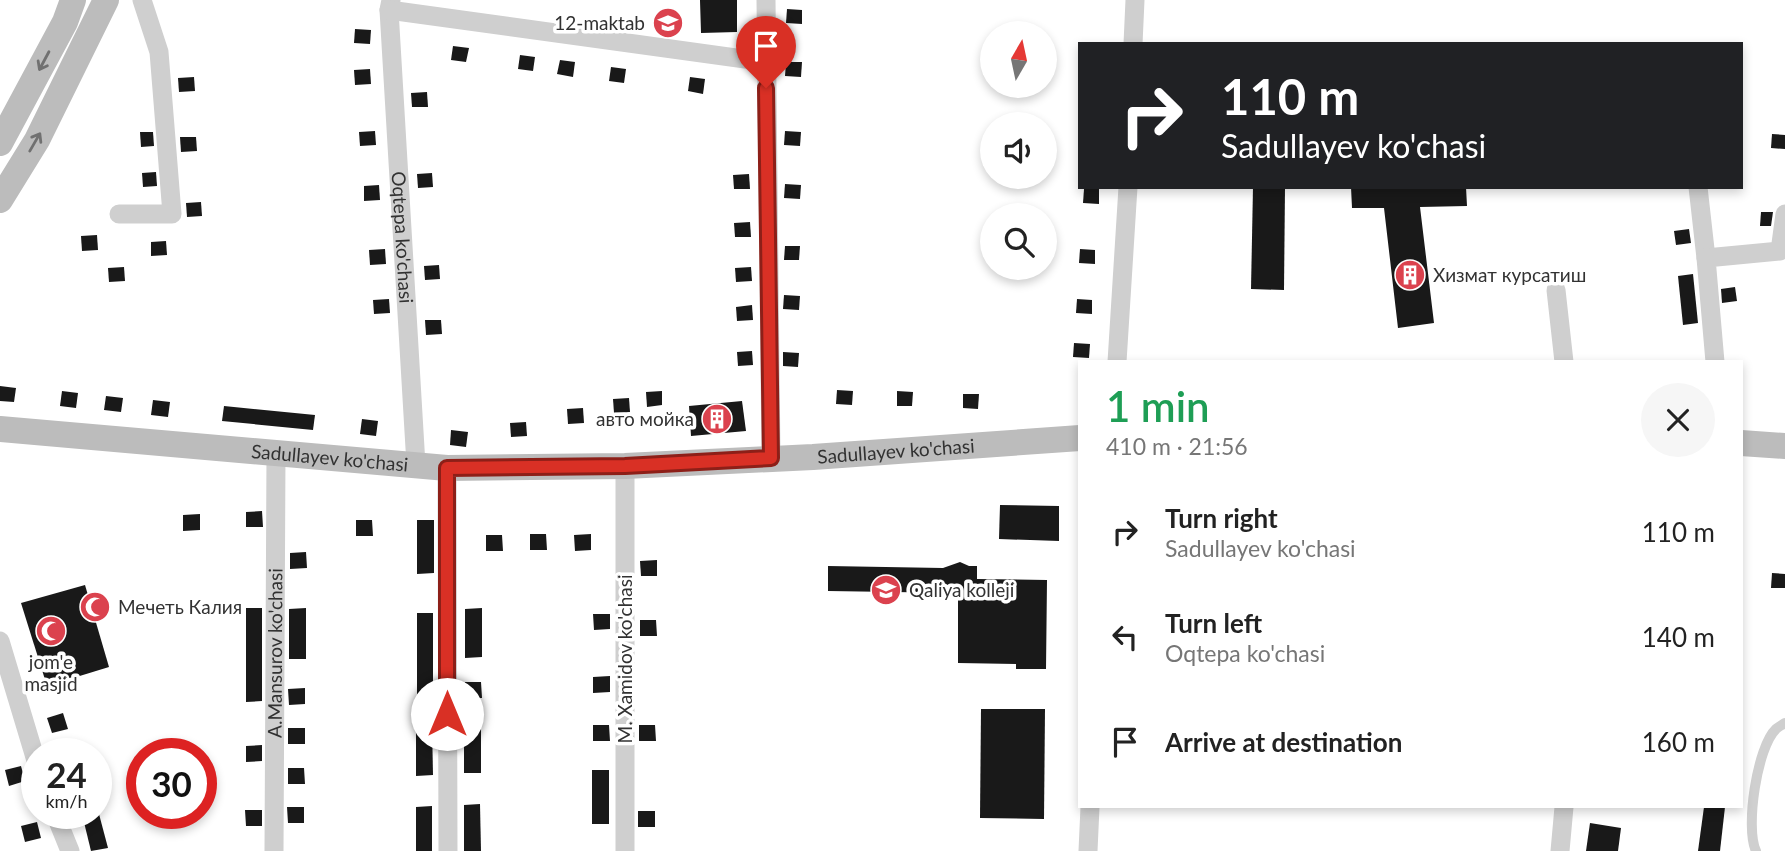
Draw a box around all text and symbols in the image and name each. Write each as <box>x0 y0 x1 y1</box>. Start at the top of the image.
school or university icon: 12-maktab <box>651 6 685 40</box>
place label: 12-maktab <box>554 11 645 34</box>
pin <box>736 16 796 88</box>
north arrow <box>980 21 1057 98</box>
map controls <box>980 21 1057 280</box>
icon: arrive <box>747 27 785 65</box>
one-way arrow <box>37 51 51 71</box>
text: 110 m <box>1221 67 1359 125</box>
icon: right <box>1106 70 1197 161</box>
button: sound <box>980 112 1057 189</box>
text: Sadullayev ko'chasi <box>1221 126 1486 165</box>
one-way arrow <box>29 132 42 153</box>
street label: Oqtepa ko'chasi <box>388 171 418 304</box>
button: search <box>980 203 1057 280</box>
building icon: Хизмат курсатиш <box>1393 258 1427 292</box>
place label: Хизмат курсатиш <box>1433 263 1586 286</box>
text: 1 min <box>1106 381 1210 431</box>
button: close <box>1641 383 1715 457</box>
building icon: авто мойка <box>700 402 734 436</box>
place label: авто мойка <box>596 407 694 430</box>
text: 410 m · 21:56 <box>1106 432 1248 460</box>
street label: Sadullayev ko'chasi <box>816 434 975 468</box>
street label: Sadullayev ko'chasi <box>250 439 409 476</box>
text: Turn right <box>1165 502 1278 534</box>
icon: right <box>1106 513 1144 551</box>
text: 110 m <box>1642 516 1715 548</box>
text: Sadullayev ko'chasi <box>1165 534 1356 562</box>
street label: A.Mansurov ko'chasi <box>263 568 286 738</box>
school or university icon: Qaliya kolleji <box>869 573 903 607</box>
street label: M. Xamidov ko'chasi <box>613 574 636 744</box>
place label: Qaliya kolleji <box>909 578 1014 601</box>
mosque icon: Мечеть Калия <box>78 590 112 624</box>
place label: Мечеть Калия <box>118 595 242 618</box>
text: Turn left <box>1165 607 1262 639</box>
mosque icon: jom'e masjid <box>34 614 68 648</box>
icon: left <box>1106 618 1144 656</box>
text: 140 m <box>1642 621 1715 653</box>
text: Oqtepa ko'chasi <box>1165 639 1325 667</box>
place label: jom'e masjid <box>24 650 78 695</box>
position arrow <box>410 677 484 751</box>
icon: arrive <box>1106 723 1144 761</box>
text: Arrive at destination <box>1165 726 1402 758</box>
text: 160 m <box>1642 726 1715 758</box>
speed limit sign: 30 <box>126 738 217 829</box>
text: 24 <box>46 753 87 795</box>
text: km/h <box>45 790 88 812</box>

